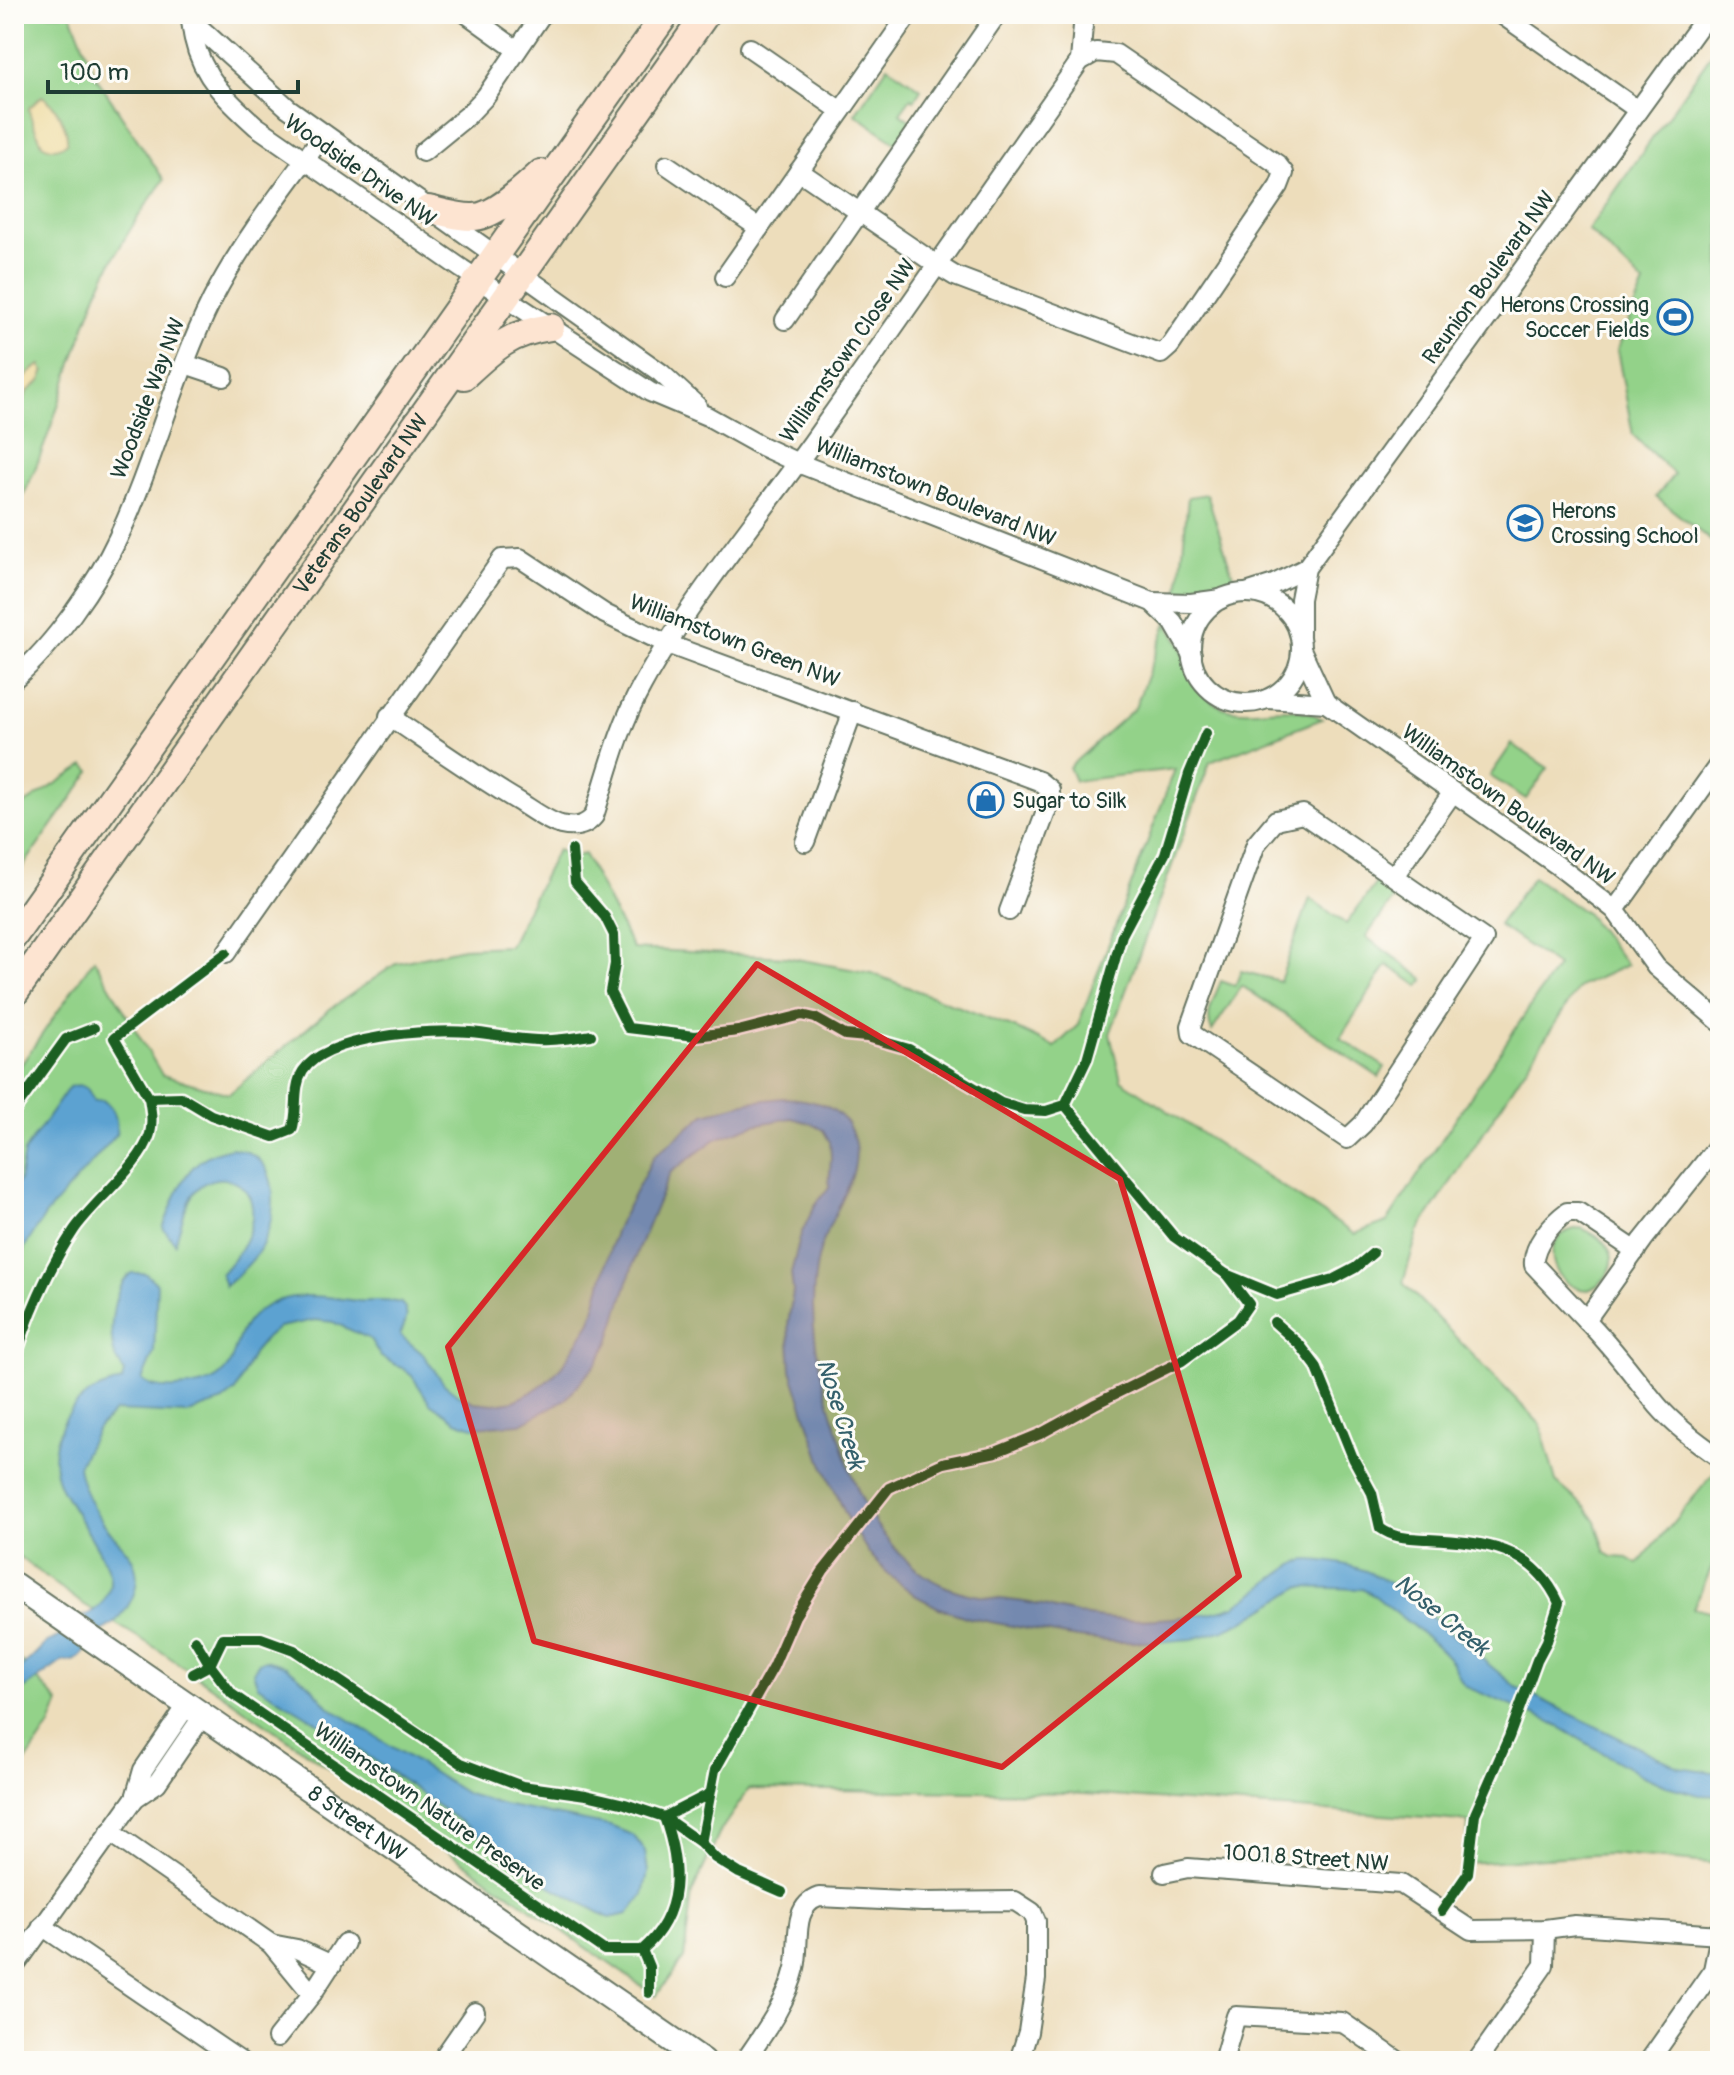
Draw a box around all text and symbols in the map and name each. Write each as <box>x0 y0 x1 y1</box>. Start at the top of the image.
scale bar <box>48 44 298 94</box>
text: 100 m <box>60 58 129 87</box>
street label: Woodside Drive NW <box>279 108 442 234</box>
street label: Reunion Boulevard NW <box>1416 185 1561 370</box>
street label: Williamstown Close NW <box>774 253 922 448</box>
place label: Herons Crossing Soccer Fields <box>1500 291 1649 344</box>
sports icon: Herons Crossing Soccer Fields <box>1656 298 1694 336</box>
street label: Woodside Way NW <box>104 314 192 483</box>
street label: Veterans Boulevard NW <box>287 408 435 601</box>
street label: Williamstown Boulevard NW <box>811 431 1060 553</box>
place label: Herons Crossing School <box>1551 497 1699 550</box>
school or university icon: Herons Crossing School <box>1506 504 1544 542</box>
street label: Williamstown Green NW <box>626 588 844 694</box>
street label: Williamstown Boulevard NW <box>1396 718 1621 892</box>
shop icon: Sugar to Silk <box>967 781 1005 819</box>
place label: Sugar to Silk <box>1012 787 1126 815</box>
water label: Nose Creek <box>810 1356 872 1475</box>
water label: Nose Creek <box>1388 1568 1496 1664</box>
street label: Williamstown Nature Preserve <box>309 1716 550 1897</box>
street label: 8 Street NW <box>302 1779 412 1867</box>
street label: 1001 8 Street NW <box>1222 1838 1390 1878</box>

